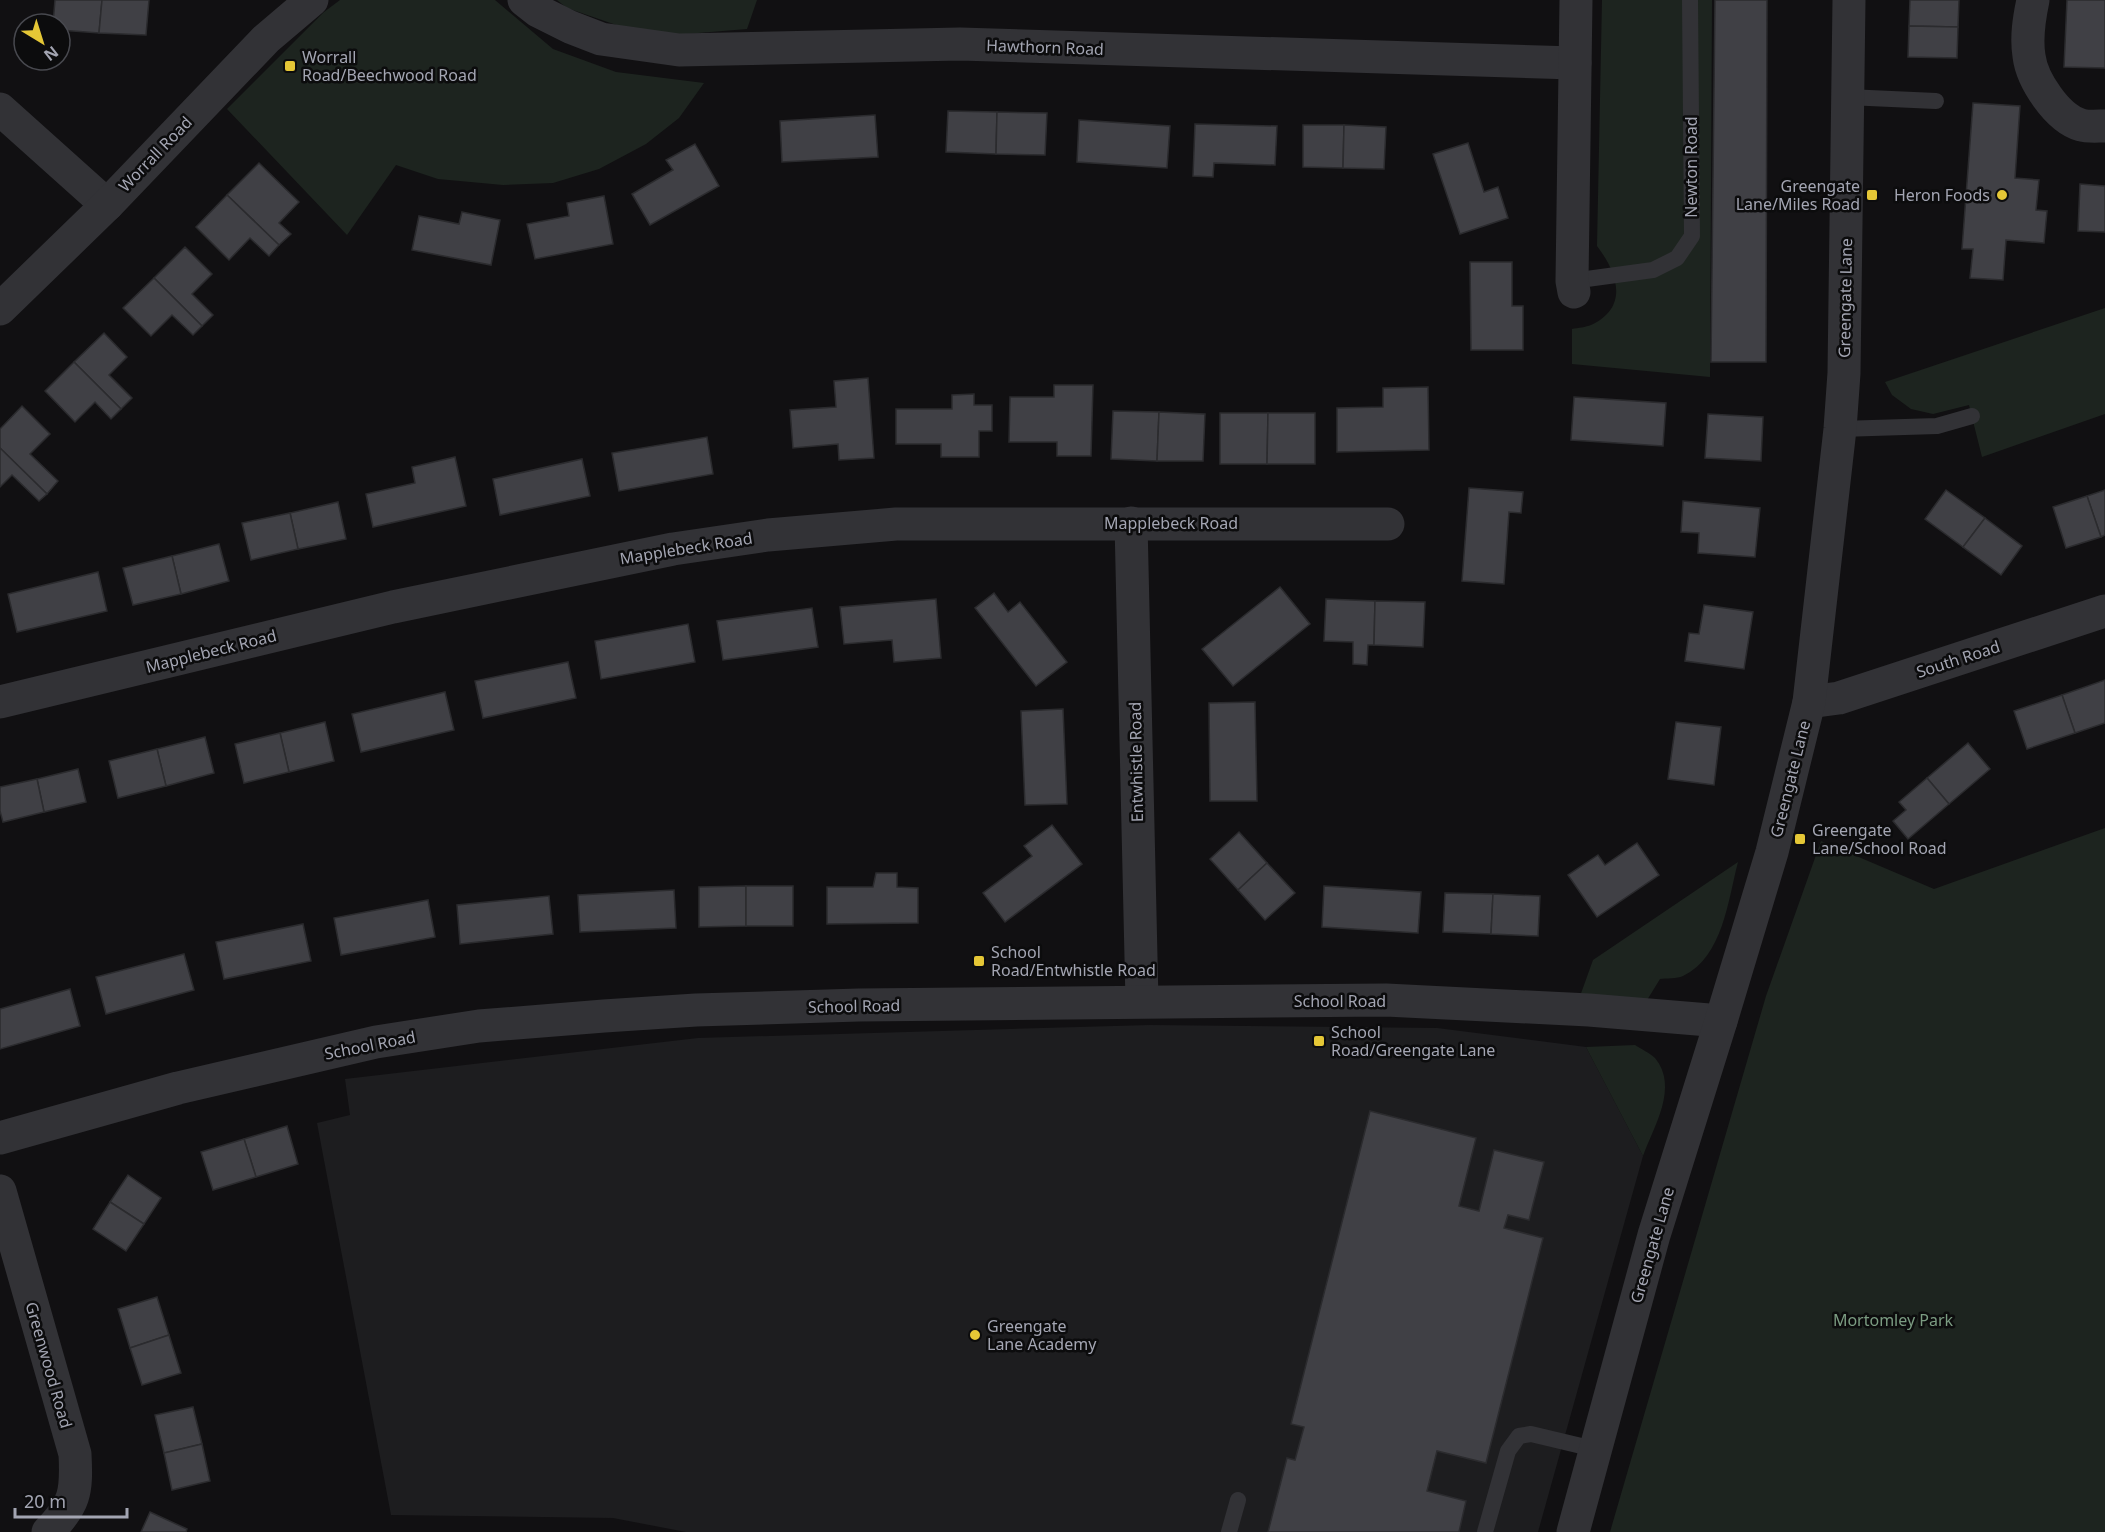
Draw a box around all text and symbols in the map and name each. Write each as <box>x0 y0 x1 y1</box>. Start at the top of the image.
north arrow <box>12 12 72 72</box>
street label: Hawthorn Road <box>986 34 1104 60</box>
text: N <box>39 41 63 66</box>
place label: Worrall Road/Beechwood Road <box>302 46 477 86</box>
marker: Worrall Road/Beechwood Road <box>283 59 297 73</box>
street label: Worrall Road <box>113 111 197 197</box>
street label: Newton Road <box>1680 116 1702 218</box>
place label: Greengate Lane/Miles Road <box>1736 175 1860 215</box>
place label: Heron Foods <box>1894 184 1990 206</box>
marker: Greengate Lane/Miles Road <box>1865 188 1879 202</box>
marker: Heron Foods <box>1995 188 2009 202</box>
street label: Greengate Lane <box>1833 238 1857 358</box>
street label: Mapplebeck Road <box>1104 512 1238 534</box>
street label: Mapplebeck Road <box>618 527 754 569</box>
street label: Mapplebeck Road <box>143 624 279 678</box>
street label: South Road <box>1913 635 2003 683</box>
street label: Entwhistle Road <box>1124 702 1148 822</box>
street label: Greengate Lane <box>1765 718 1815 840</box>
place label: Greengate Lane/School Road <box>1812 819 1947 859</box>
marker: Greengate Lane/School Road <box>1793 832 1807 846</box>
place label: School Road/Entwhistle Road <box>991 941 1156 981</box>
marker: School Road/Entwhistle Road <box>972 954 986 968</box>
street label: School Road <box>1294 990 1386 1012</box>
street label: School Road <box>808 994 900 1018</box>
place label: School Road/Greengate Lane <box>1331 1021 1495 1061</box>
street label: School Road <box>323 1025 417 1065</box>
marker: School Road/Greengate Lane <box>1312 1034 1326 1048</box>
street label: Greengate Lane <box>1625 1184 1679 1306</box>
street label: Greenwood Road <box>20 1299 78 1431</box>
park label: Mortomley Park <box>1833 1309 1954 1331</box>
place label: Greengate Lane Academy <box>987 1315 1097 1355</box>
marker: Greengate Lane Academy <box>968 1328 982 1342</box>
scale bar <box>15 1481 128 1519</box>
text: 20 m <box>24 1489 66 1513</box>

